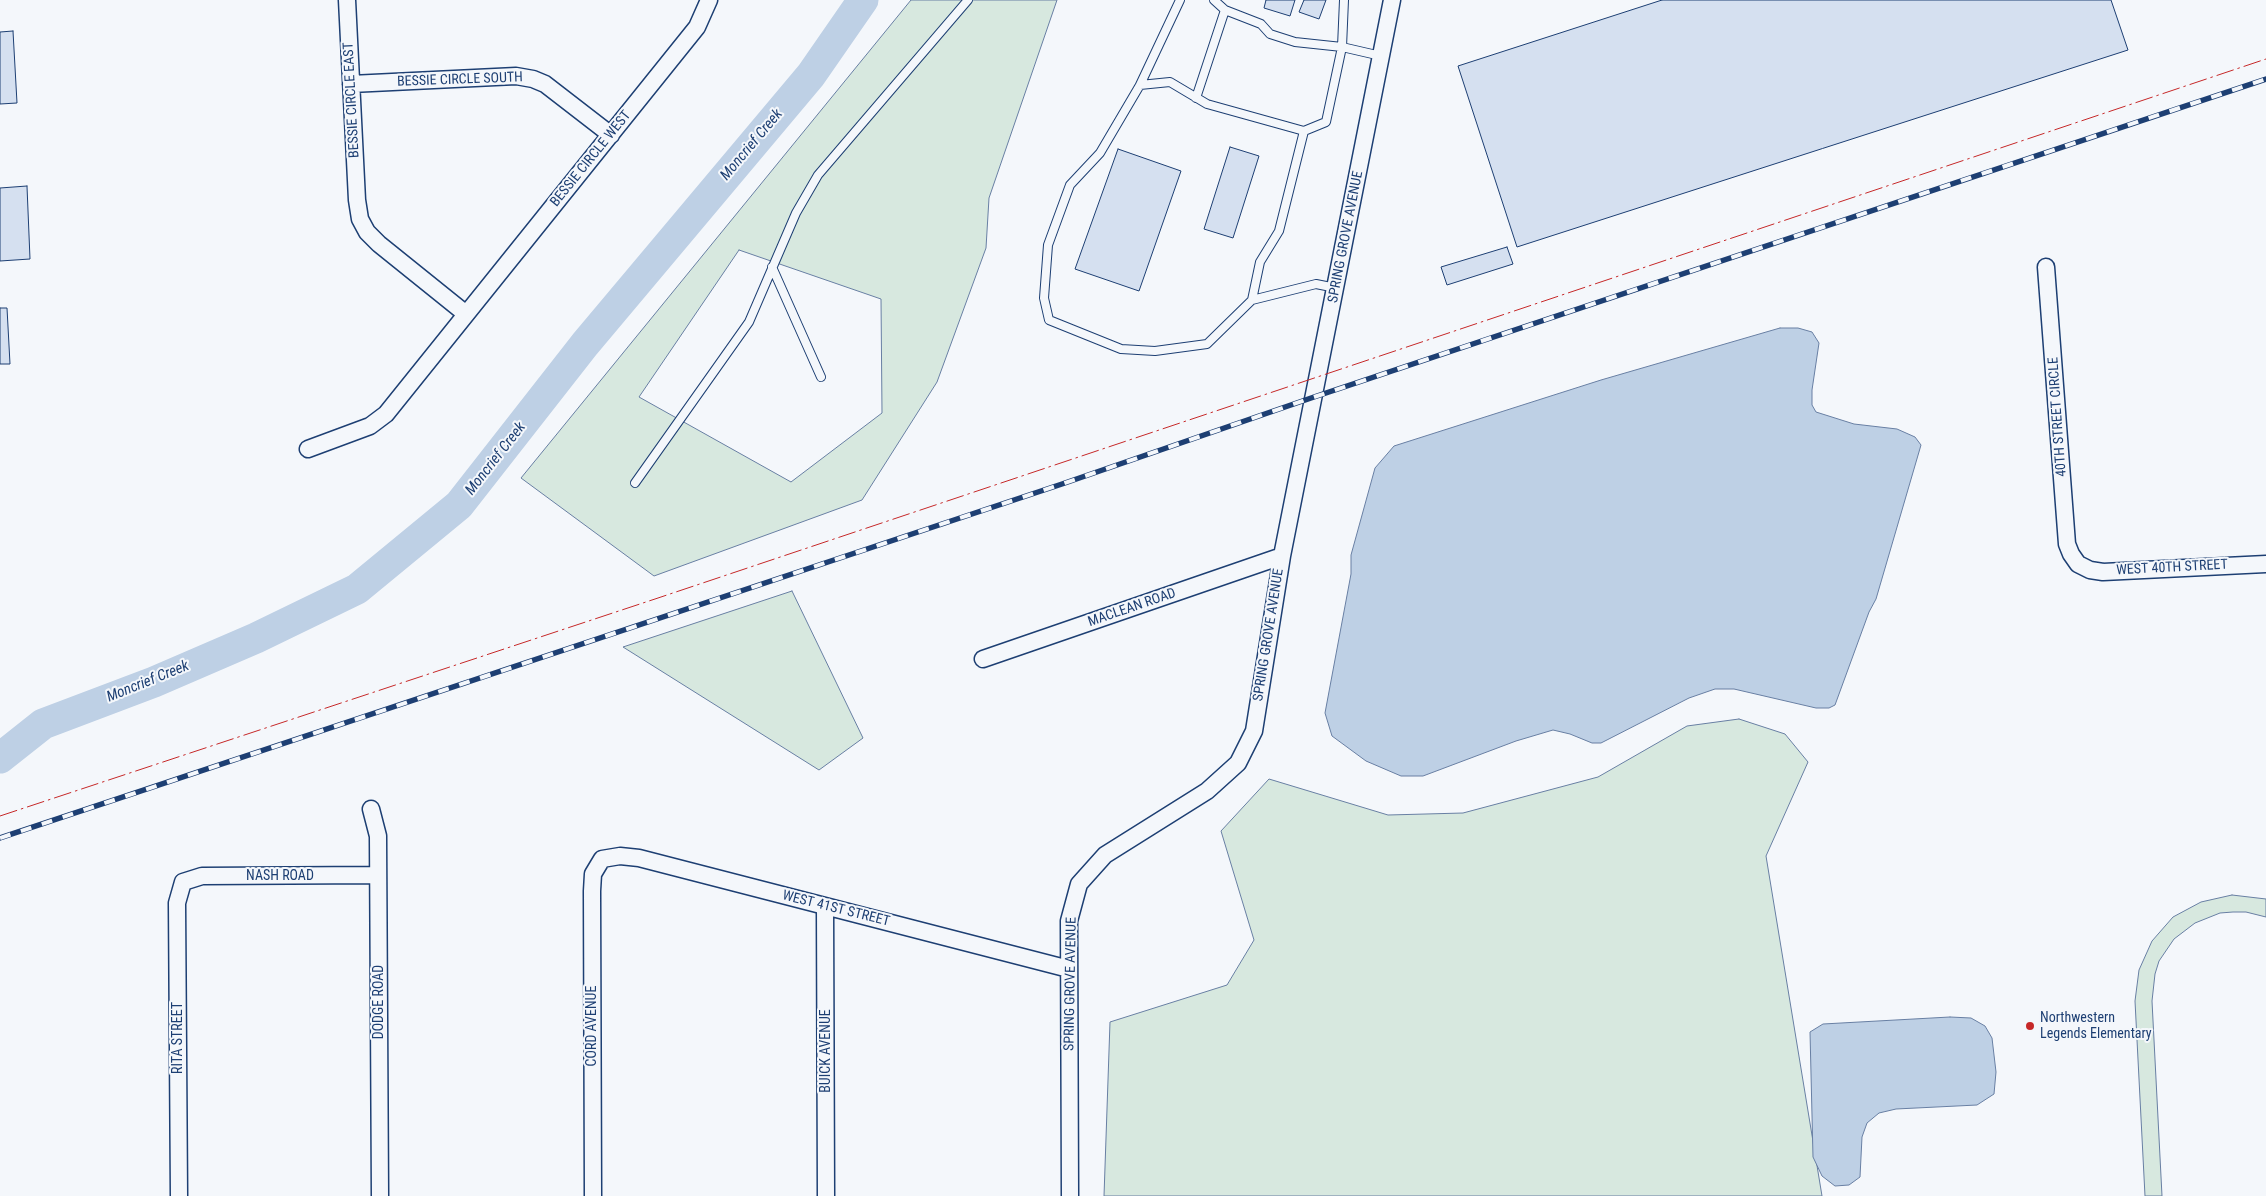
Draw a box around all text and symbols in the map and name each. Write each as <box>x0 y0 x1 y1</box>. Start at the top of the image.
street label: BESSIE CIRCLE EAST <box>341 42 363 158</box>
street label: BESSIE CIRCLE SOUTH <box>397 69 523 91</box>
water label: Moncrief Creek <box>717 106 787 184</box>
street label: BESSIE CIRCLE WEST <box>547 108 635 210</box>
street label: SPRING GROVE AVENUE <box>1325 170 1367 304</box>
street label: 40TH STREET CIRCLE <box>2045 357 2071 477</box>
water label: Moncrief Creek <box>462 419 530 499</box>
street label: WEST 40TH STREET <box>2116 557 2228 579</box>
street label: SPRING GROVE AVENUE <box>1250 568 1288 702</box>
street label: MACLEAN ROAD <box>1086 585 1178 631</box>
water label: Moncrief Creek <box>104 657 192 707</box>
street label: NASH ROAD <box>246 868 314 884</box>
street label: WEST 41ST STREET <box>780 888 892 930</box>
street label: SPRING GROVE AVENUE <box>1061 917 1081 1051</box>
street label: DODGE ROAD <box>371 965 387 1039</box>
street label: CORD AVENUE <box>584 986 600 1066</box>
street label: RITA STREET <box>170 1002 186 1074</box>
street label: BUICK AVENUE <box>818 1009 834 1093</box>
place label: Northwestern Legends Elementary <box>2040 1010 2152 1042</box>
marker: Northwestern Legends Elementary <box>2024 1020 2036 1032</box>

